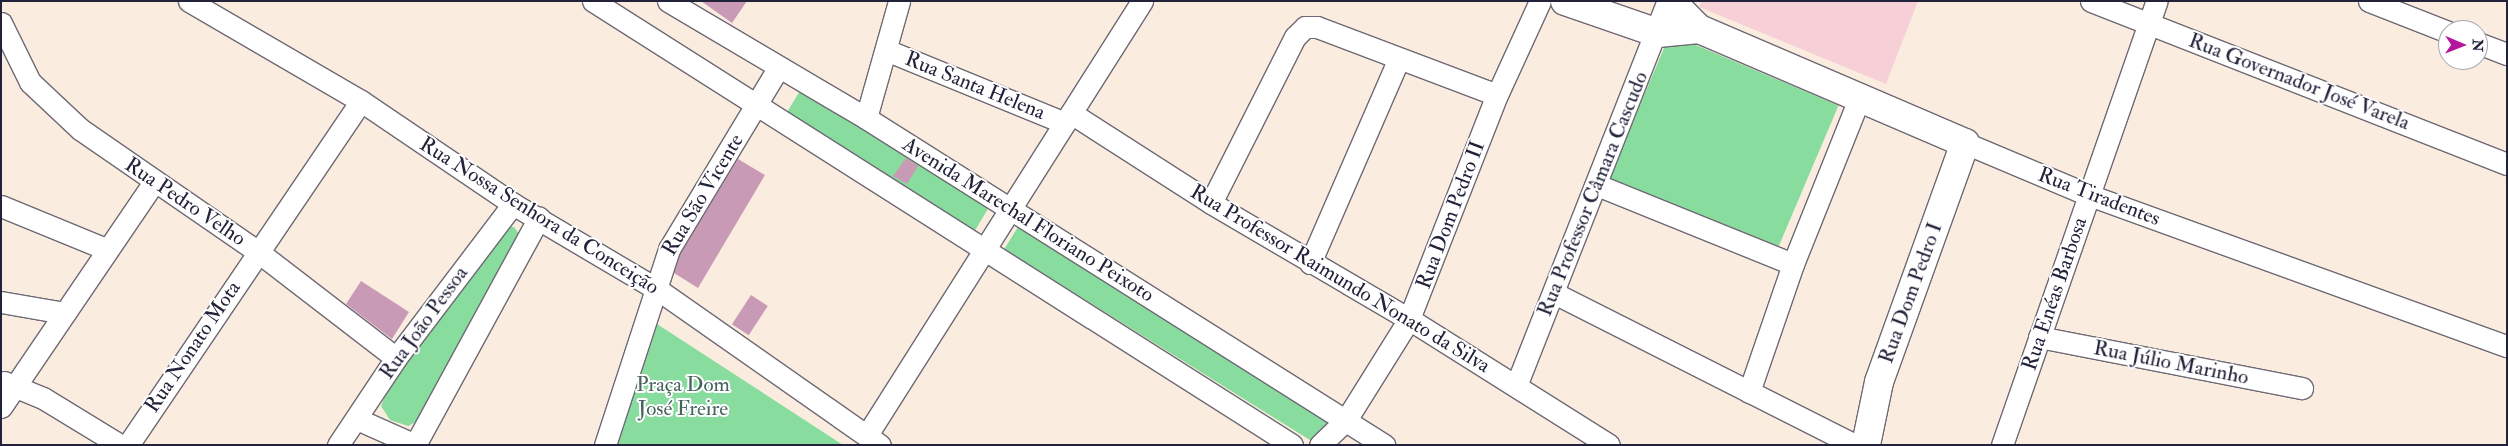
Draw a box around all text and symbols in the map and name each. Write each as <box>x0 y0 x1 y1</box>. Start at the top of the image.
north arrow <box>2438 20 2488 70</box>
street label: Rua Governador José Varela <box>2185 28 2413 136</box>
text: N <box>2469 39 2486 52</box>
street label: Rua Santa Helena <box>901 46 1049 126</box>
street label: Rua Professor Câmara Cascudo <box>1532 68 1654 320</box>
street label: Rua São Vicente <box>657 130 749 260</box>
street label: Rua Nossa Senhora da Conceição <box>415 132 663 300</box>
street label: Avenida Marechal Floriano Peixoto <box>898 132 1158 308</box>
street label: Rua Dom Pedro II <box>1411 137 1491 293</box>
street label: Rua Pedro Velho <box>120 152 250 252</box>
street label: Rua Tiradentes <box>2034 162 2164 232</box>
street label: Rua Professor Raimundo Nonato da Silva <box>1185 179 1495 379</box>
street label: Rua Enéas Barbosa <box>2017 214 2093 374</box>
street label: Rua Dom Pedro I <box>1874 219 1948 367</box>
street label: Rua João Pessoa <box>374 261 474 385</box>
street label: Rua Nonato Mota <box>140 276 246 418</box>
street label: Rua Júlio Marinho <box>2091 336 2251 390</box>
park label: Praça Dom José Freire <box>636 372 730 422</box>

